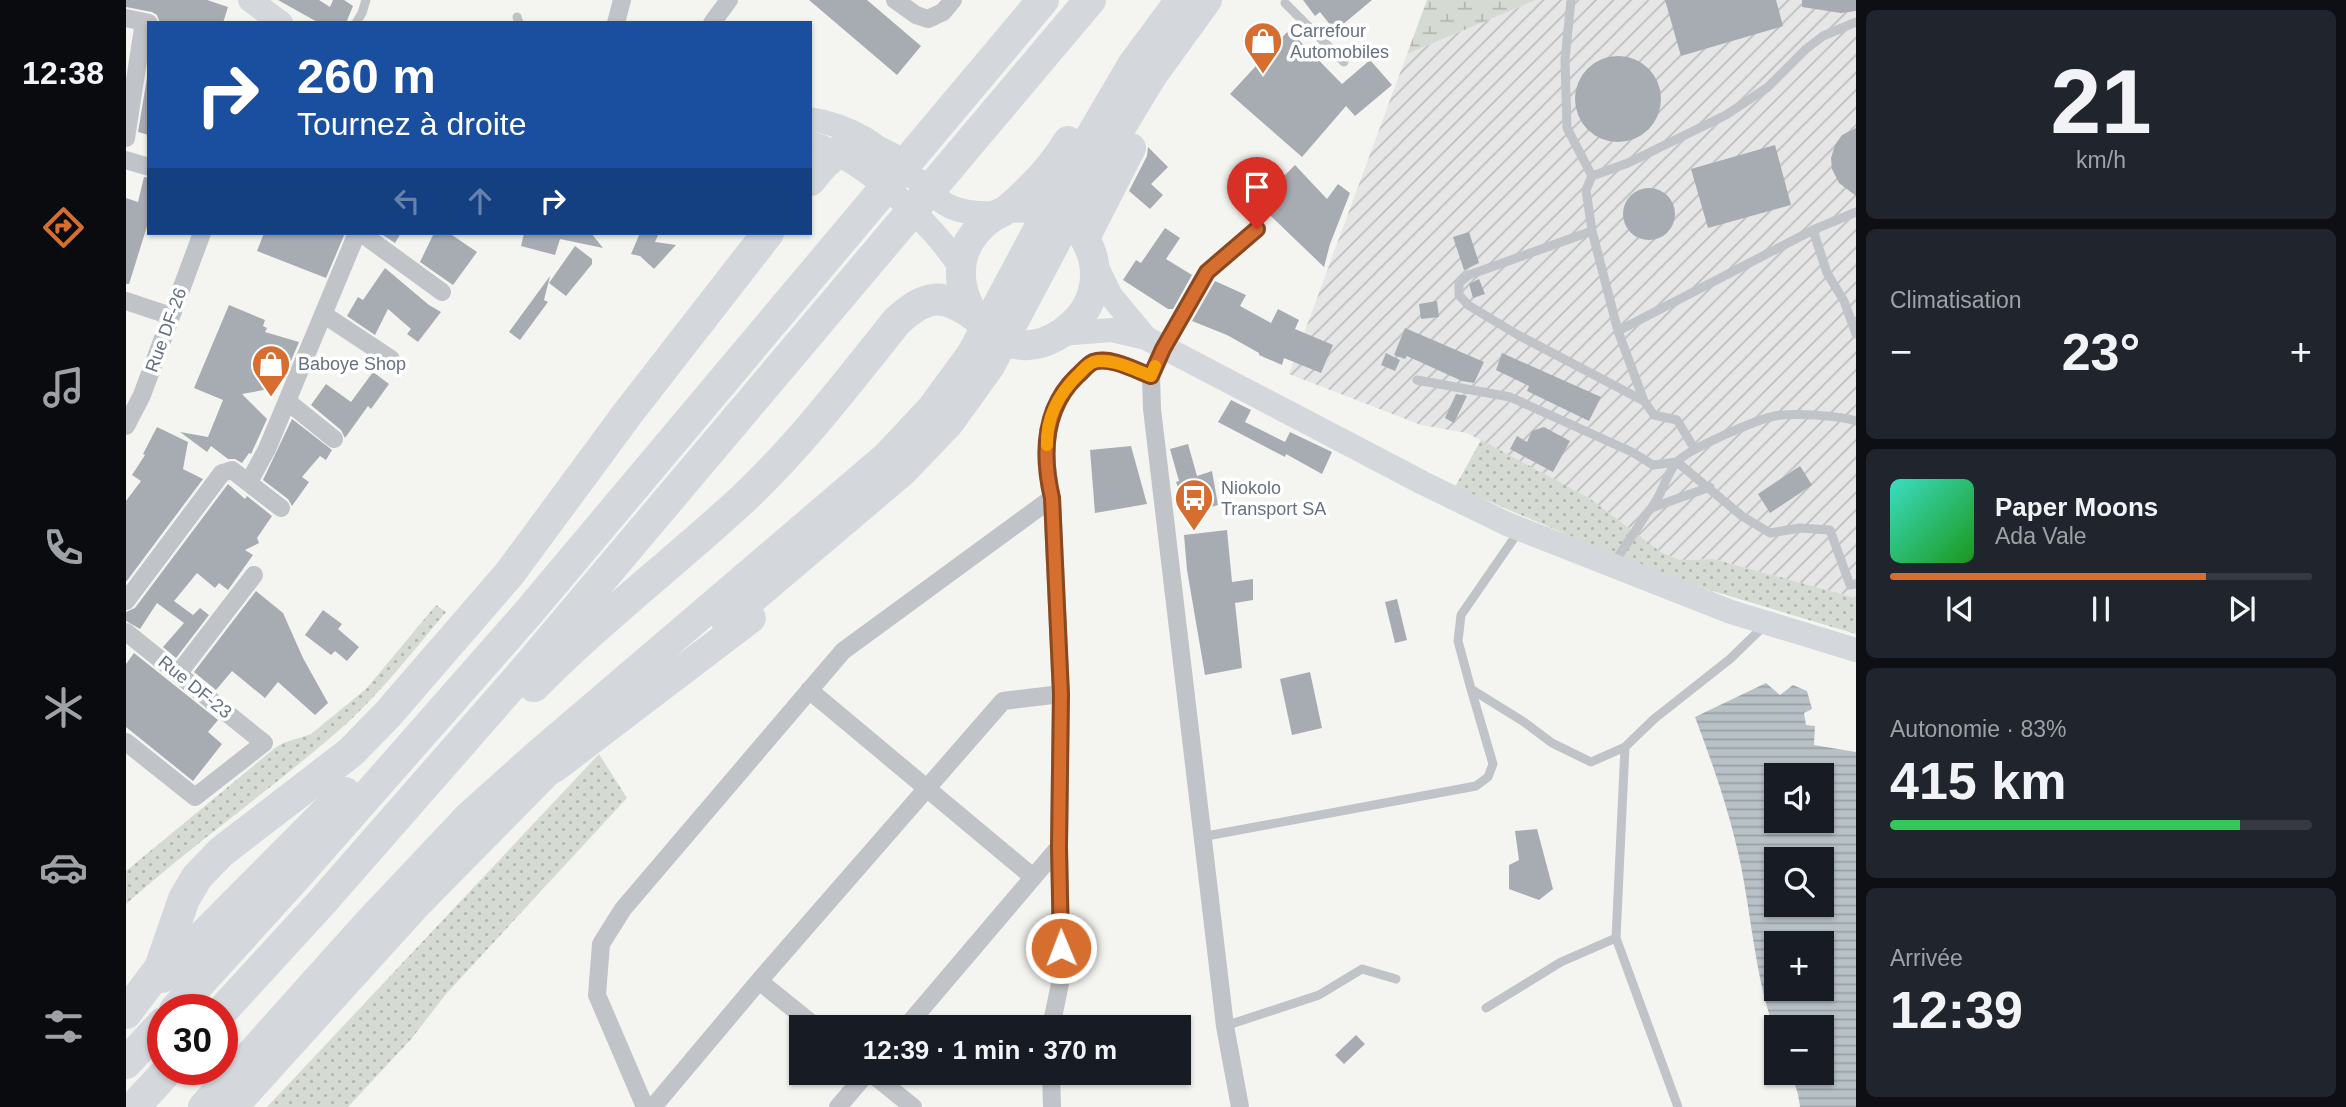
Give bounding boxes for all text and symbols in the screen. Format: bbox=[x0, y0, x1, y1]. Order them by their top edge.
shop icon: Carrefour Automobiles bbox=[1242, 20, 1284, 75]
place label: Carrefour Automobiles bbox=[1290, 21, 1389, 62]
icon: right bbox=[182, 49, 273, 140]
text: 260 m bbox=[297, 49, 436, 103]
text: 21 bbox=[2050, 51, 2152, 152]
text: 12:38 bbox=[22, 55, 104, 91]
text: Tournez à droite bbox=[297, 106, 526, 142]
text: km/h bbox=[2076, 147, 2126, 173]
pin bbox=[1227, 157, 1287, 229]
icon: arrive bbox=[1238, 168, 1276, 206]
icon: left bbox=[388, 182, 426, 220]
icon: ahead bbox=[461, 182, 499, 220]
icon: right bbox=[534, 182, 572, 220]
icon: directions bbox=[39, 203, 88, 252]
street label: Rue DF-26 bbox=[142, 285, 190, 375]
text: Climatisation bbox=[1890, 287, 2022, 313]
text: 23° bbox=[2062, 323, 2140, 381]
text: − bbox=[1890, 331, 1912, 373]
text: + bbox=[2290, 331, 2312, 373]
shop icon: Baboye Shop bbox=[250, 343, 292, 398]
place label: Baboye Shop bbox=[298, 354, 406, 374]
icon: music bbox=[39, 363, 88, 412]
bus stop icon: Niokolo Transport SA bbox=[1173, 477, 1215, 532]
place label: Niokolo Transport SA bbox=[1221, 478, 1326, 519]
text: Paper Moons bbox=[1995, 492, 2158, 522]
icon: phone bbox=[39, 523, 88, 572]
text: Ada Vale bbox=[1995, 523, 2087, 549]
icon: previous bbox=[1941, 590, 1979, 628]
icon: pause bbox=[2082, 590, 2120, 628]
icon: next bbox=[2223, 590, 2261, 628]
street label: Rue DF-23 bbox=[155, 652, 235, 722]
icon: climate bbox=[39, 683, 88, 732]
text: Autonomie · 83% bbox=[1890, 716, 2066, 742]
text: 415 km bbox=[1890, 752, 2066, 810]
map controls bbox=[1764, 763, 1834, 1085]
button: sound bbox=[1764, 763, 1834, 833]
icon: car bbox=[39, 843, 88, 892]
button: search bbox=[1764, 847, 1834, 917]
position arrow bbox=[1024, 911, 1098, 985]
button: + bbox=[1764, 931, 1834, 1001]
text: Arrivée bbox=[1890, 945, 1963, 971]
text: 12:39 bbox=[1890, 981, 2023, 1039]
speed limit sign: 30 bbox=[147, 994, 238, 1085]
icon: filters bbox=[39, 1002, 88, 1051]
button: − bbox=[1764, 1015, 1834, 1085]
text: 12:39 · 1 min · 370 m bbox=[863, 1035, 1117, 1065]

